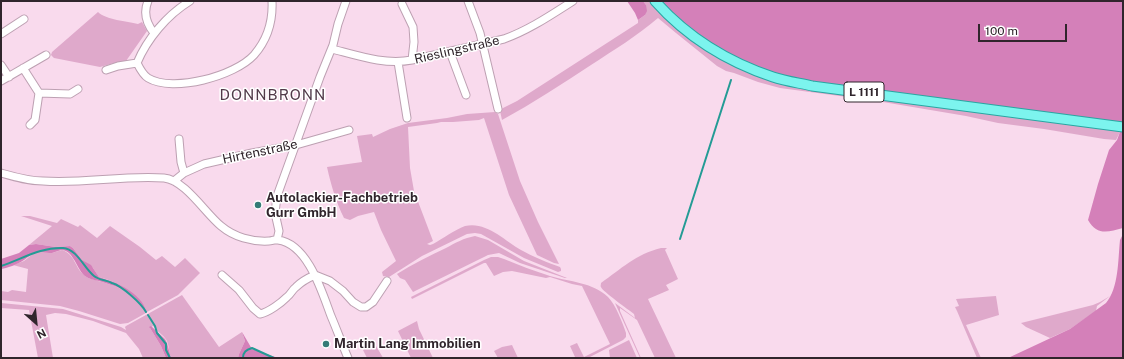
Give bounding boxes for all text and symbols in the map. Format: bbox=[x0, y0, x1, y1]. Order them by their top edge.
scale bar bbox=[980, 16, 1069, 42]
text: 100 m bbox=[985, 24, 1018, 38]
street label: Rieslingstraße bbox=[413, 33, 501, 67]
road number: L 1111 bbox=[844, 82, 884, 102]
district label: DONNBRONN bbox=[220, 86, 326, 104]
street label: Hirtenstraße bbox=[221, 136, 299, 168]
place label: Autolackier-Fachbetrieb Gurr GmbH bbox=[266, 190, 418, 221]
marker: Autolackier-Fachbetrieb Gurr GmbH bbox=[253, 200, 263, 210]
north arrow bbox=[16, 303, 56, 343]
text: N bbox=[35, 326, 48, 341]
place label: Martin Lang Immobilien bbox=[334, 336, 481, 352]
marker: Martin Lang Immobilien bbox=[321, 339, 331, 349]

